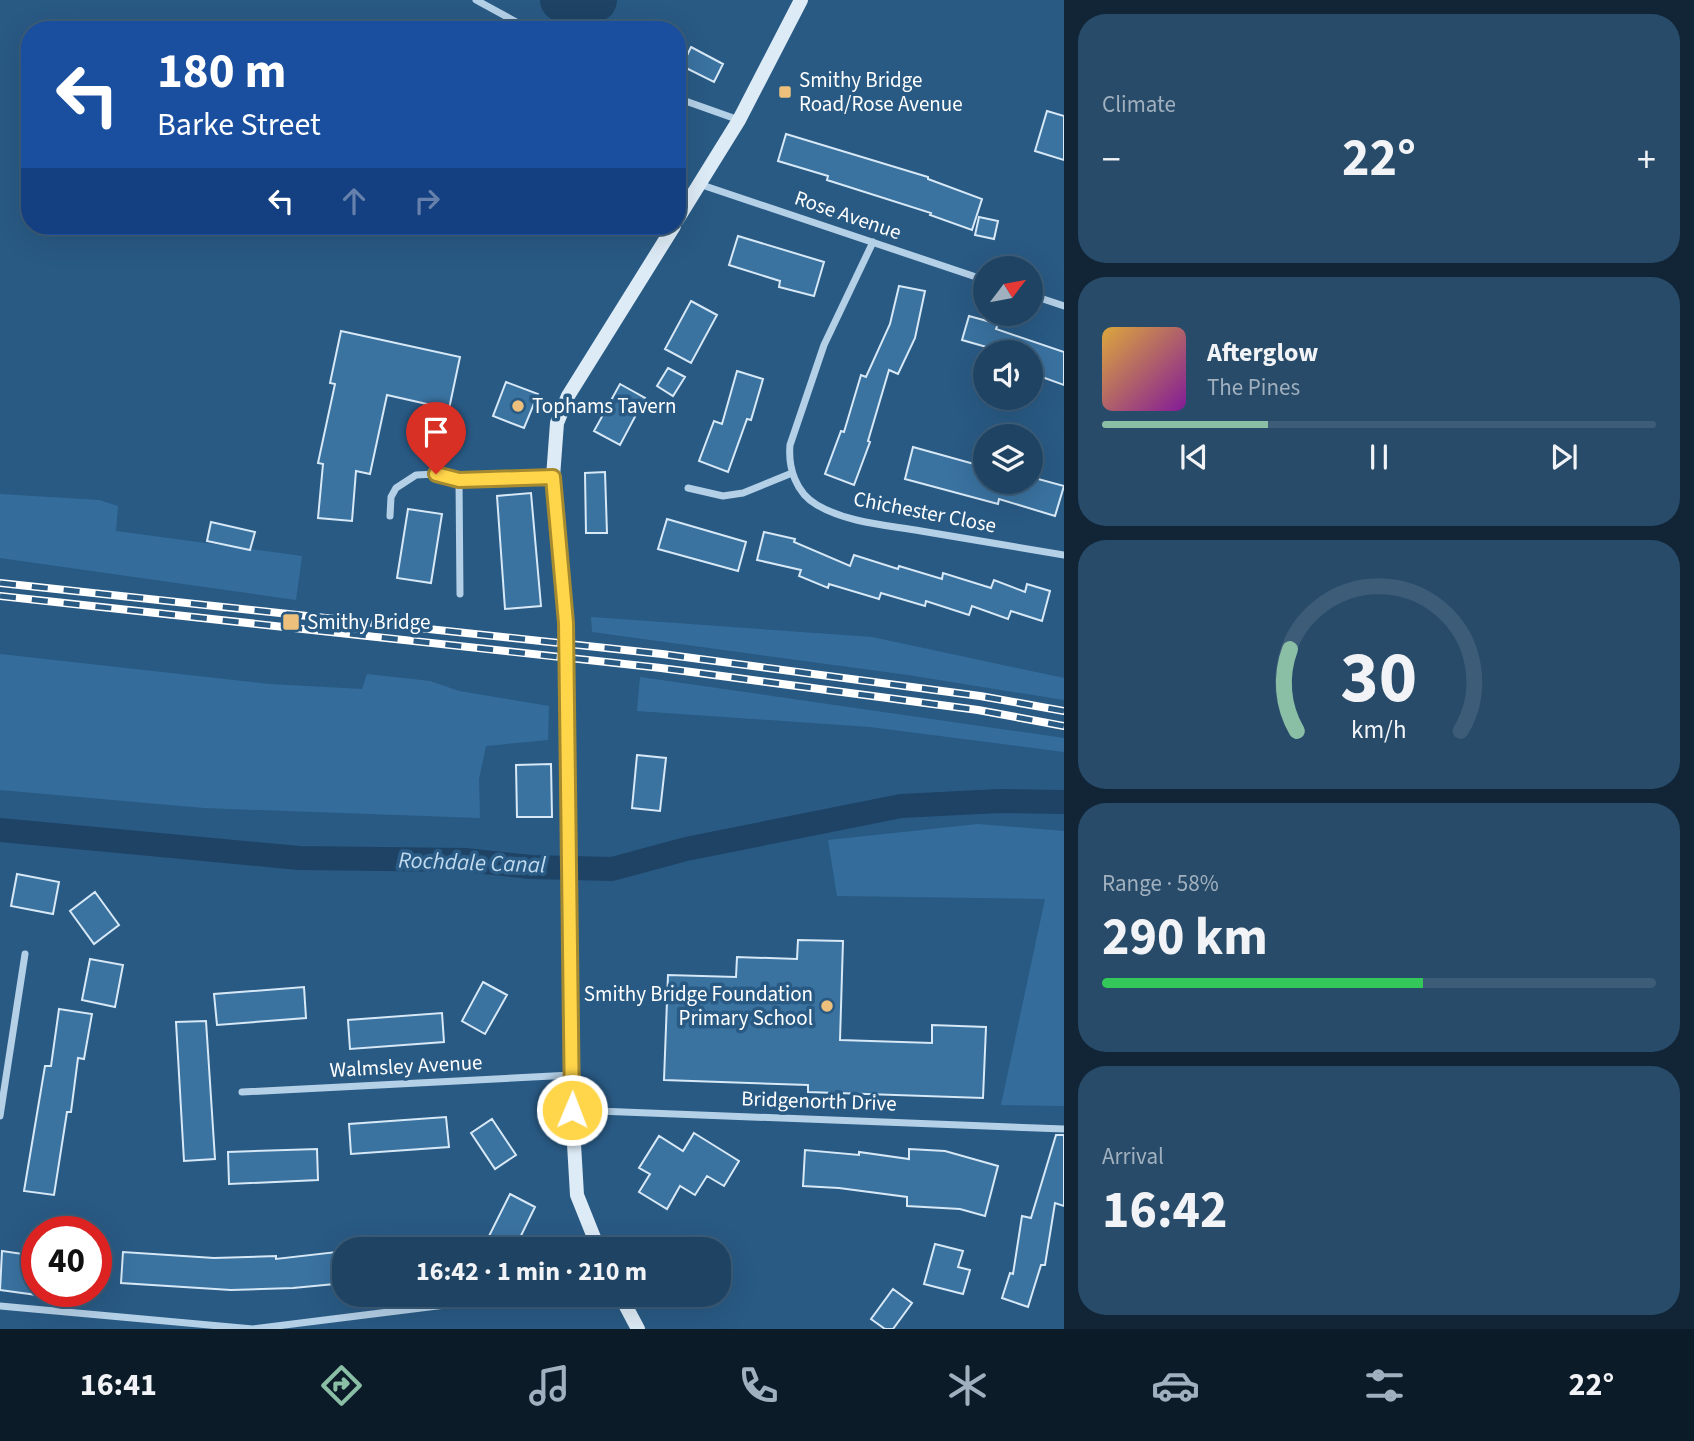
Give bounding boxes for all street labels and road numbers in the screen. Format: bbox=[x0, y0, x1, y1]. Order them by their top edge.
street label: Rose Avenue bbox=[791, 183, 905, 247]
street label: Chichester Close bbox=[851, 483, 999, 541]
street label: Walmsley Avenue bbox=[329, 1047, 483, 1085]
street label: Bridgenorth Drive bbox=[741, 1083, 897, 1119]

